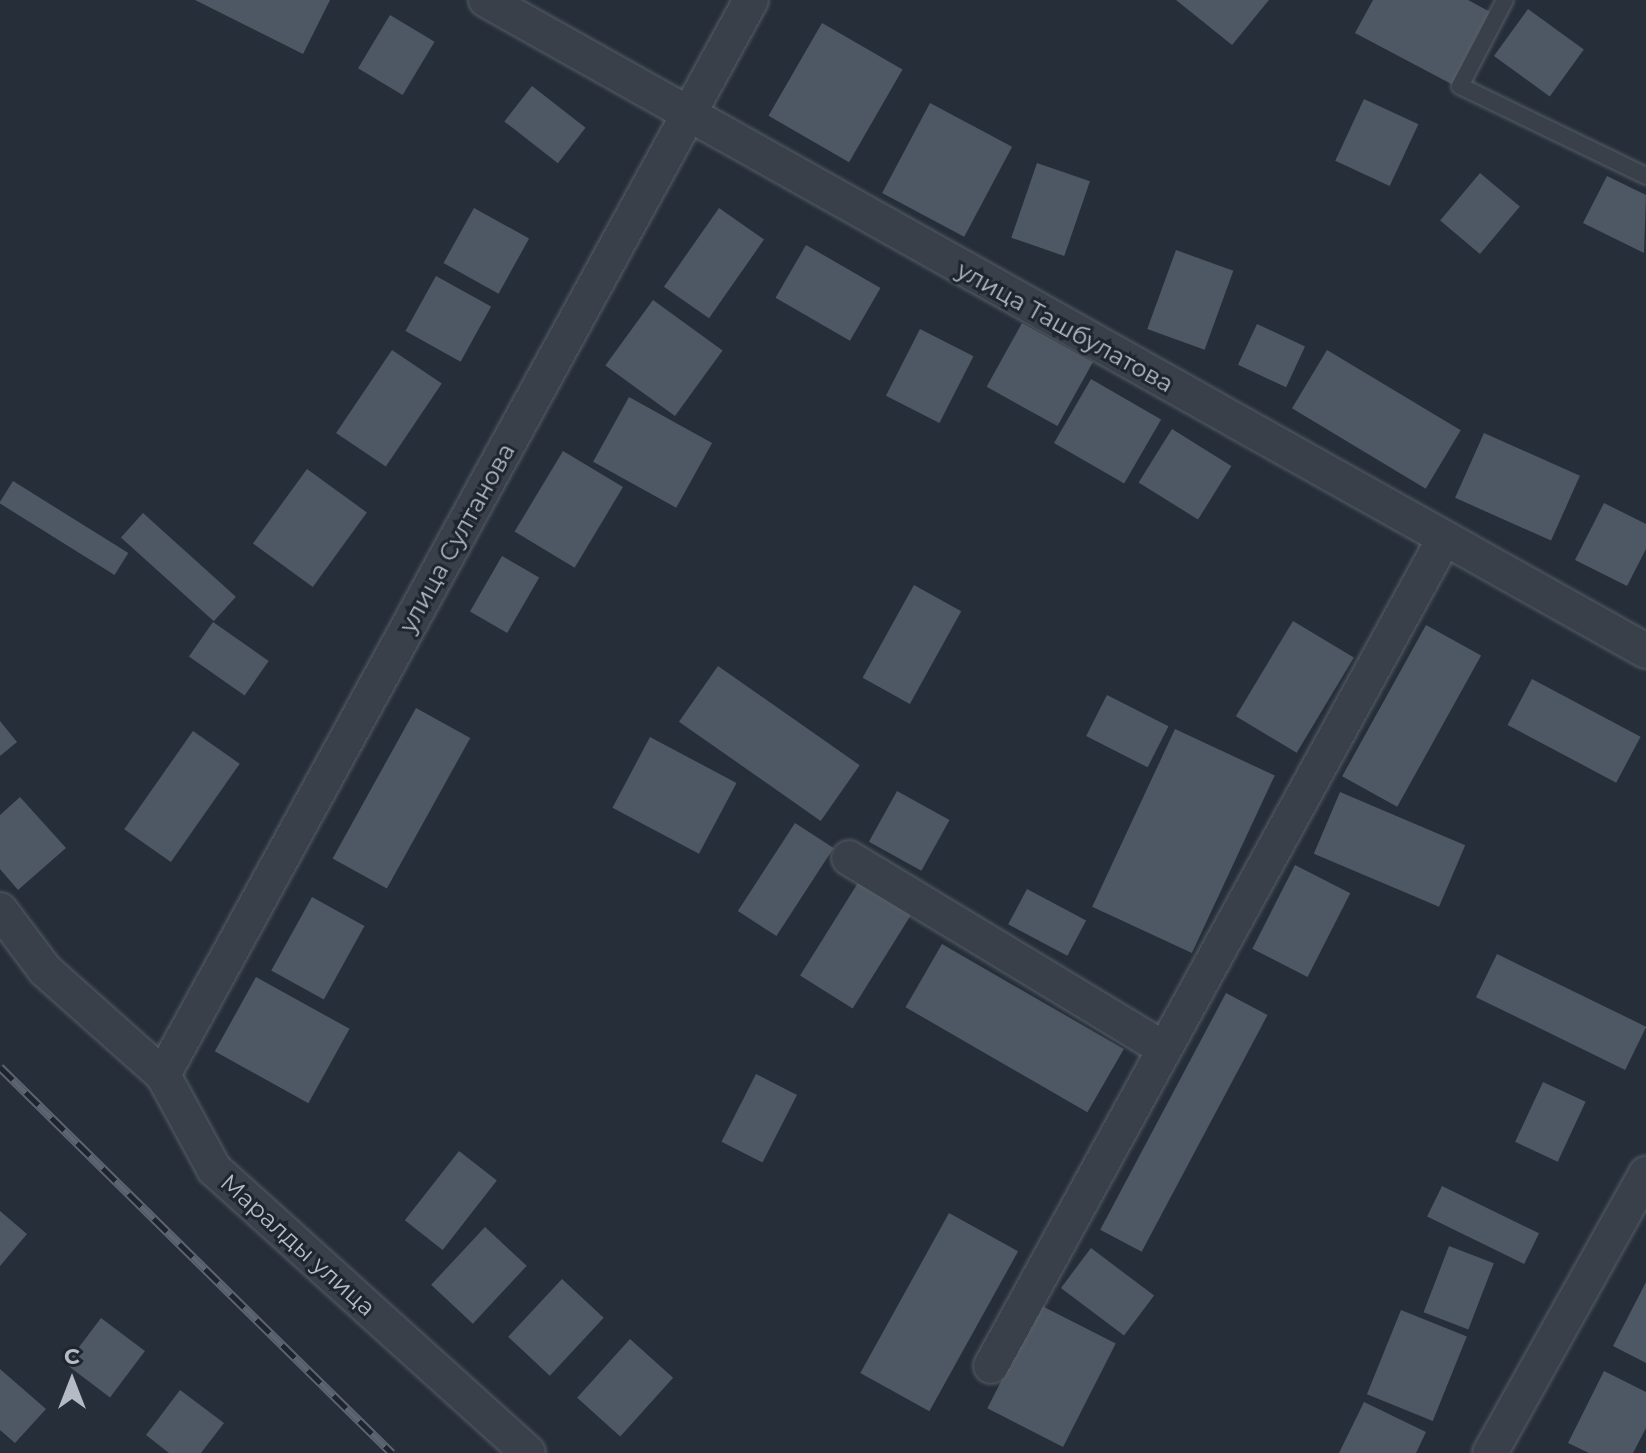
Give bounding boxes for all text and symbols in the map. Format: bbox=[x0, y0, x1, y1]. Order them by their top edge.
street label: улица Ташбулатова bbox=[952, 256, 1178, 398]
street label: улица Султанова bbox=[393, 438, 521, 638]
street label: Маралды улица bbox=[215, 1168, 381, 1322]
north arrow bbox=[32, 1341, 112, 1421]
text: С bbox=[64, 1343, 80, 1370]

